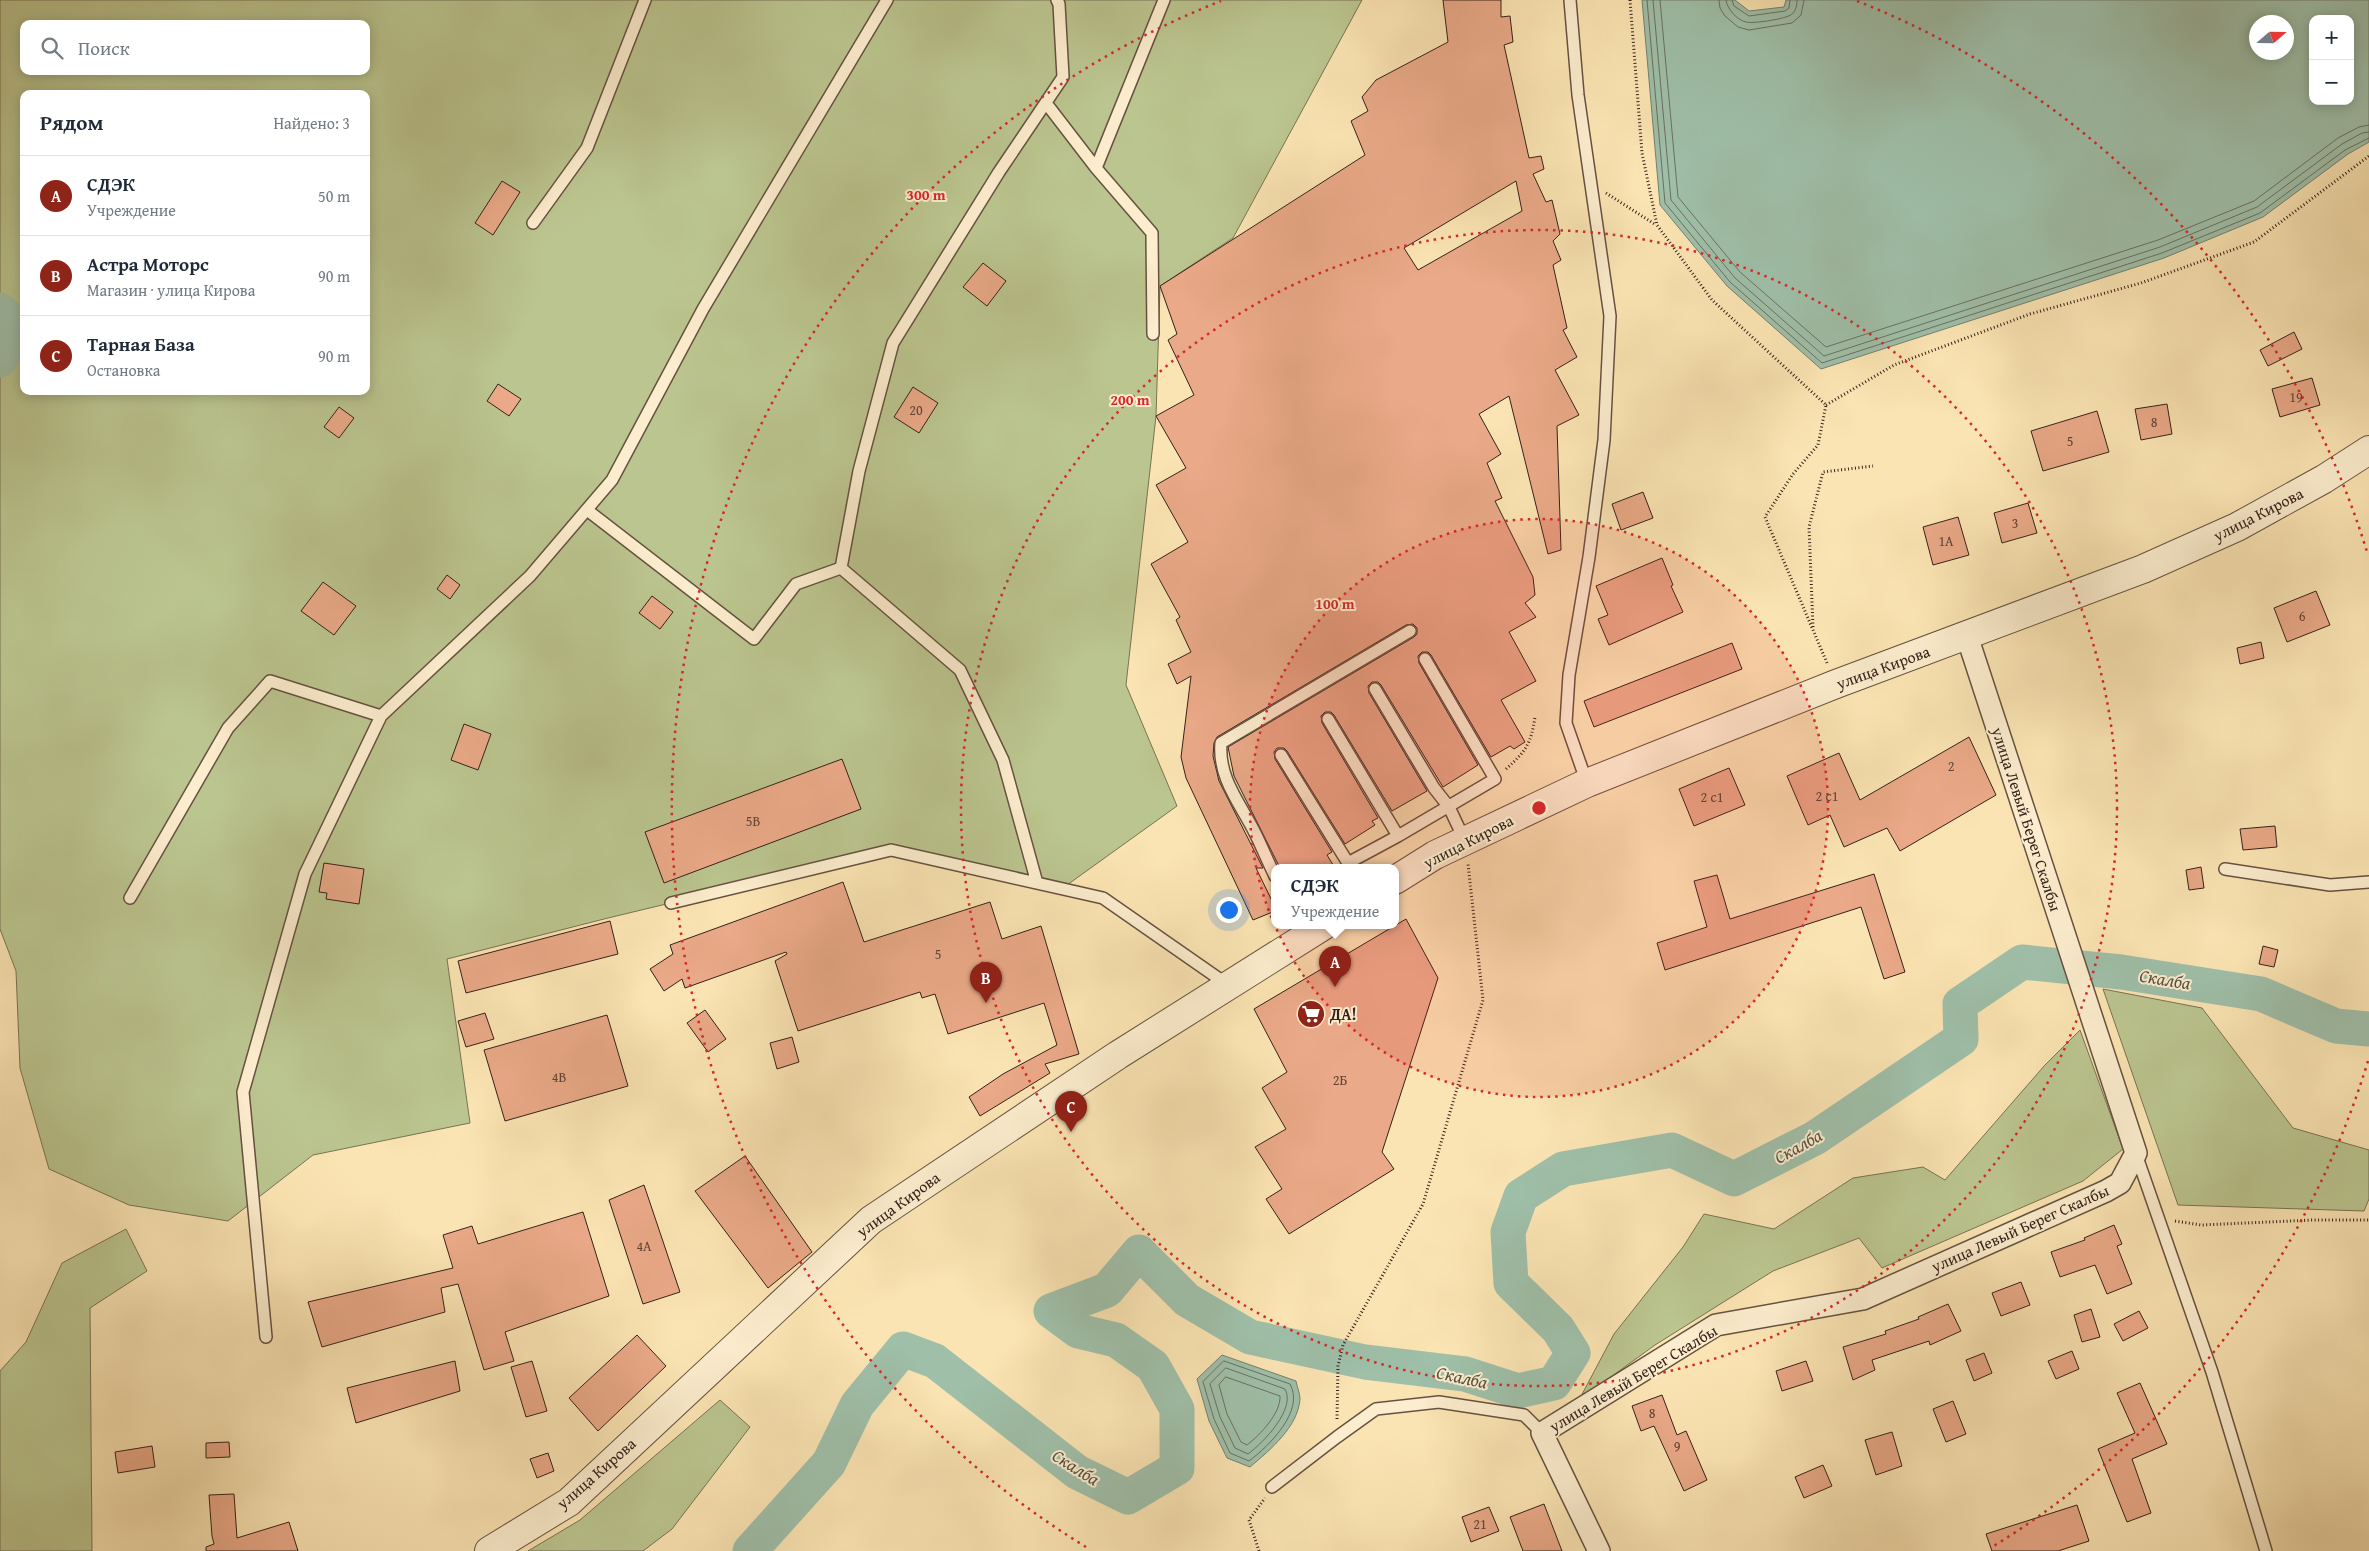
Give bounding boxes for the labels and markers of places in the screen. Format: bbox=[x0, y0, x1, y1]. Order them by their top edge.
centre of rings bbox=[1530, 799, 1548, 817]
pin: A bbox=[1319, 946, 1351, 987]
pin: B bbox=[970, 962, 1002, 1003]
supermarket icon: ДА! bbox=[1296, 999, 1326, 1029]
place label: ДА! bbox=[1329, 1002, 1357, 1026]
pin: C bbox=[1055, 1091, 1087, 1132]

